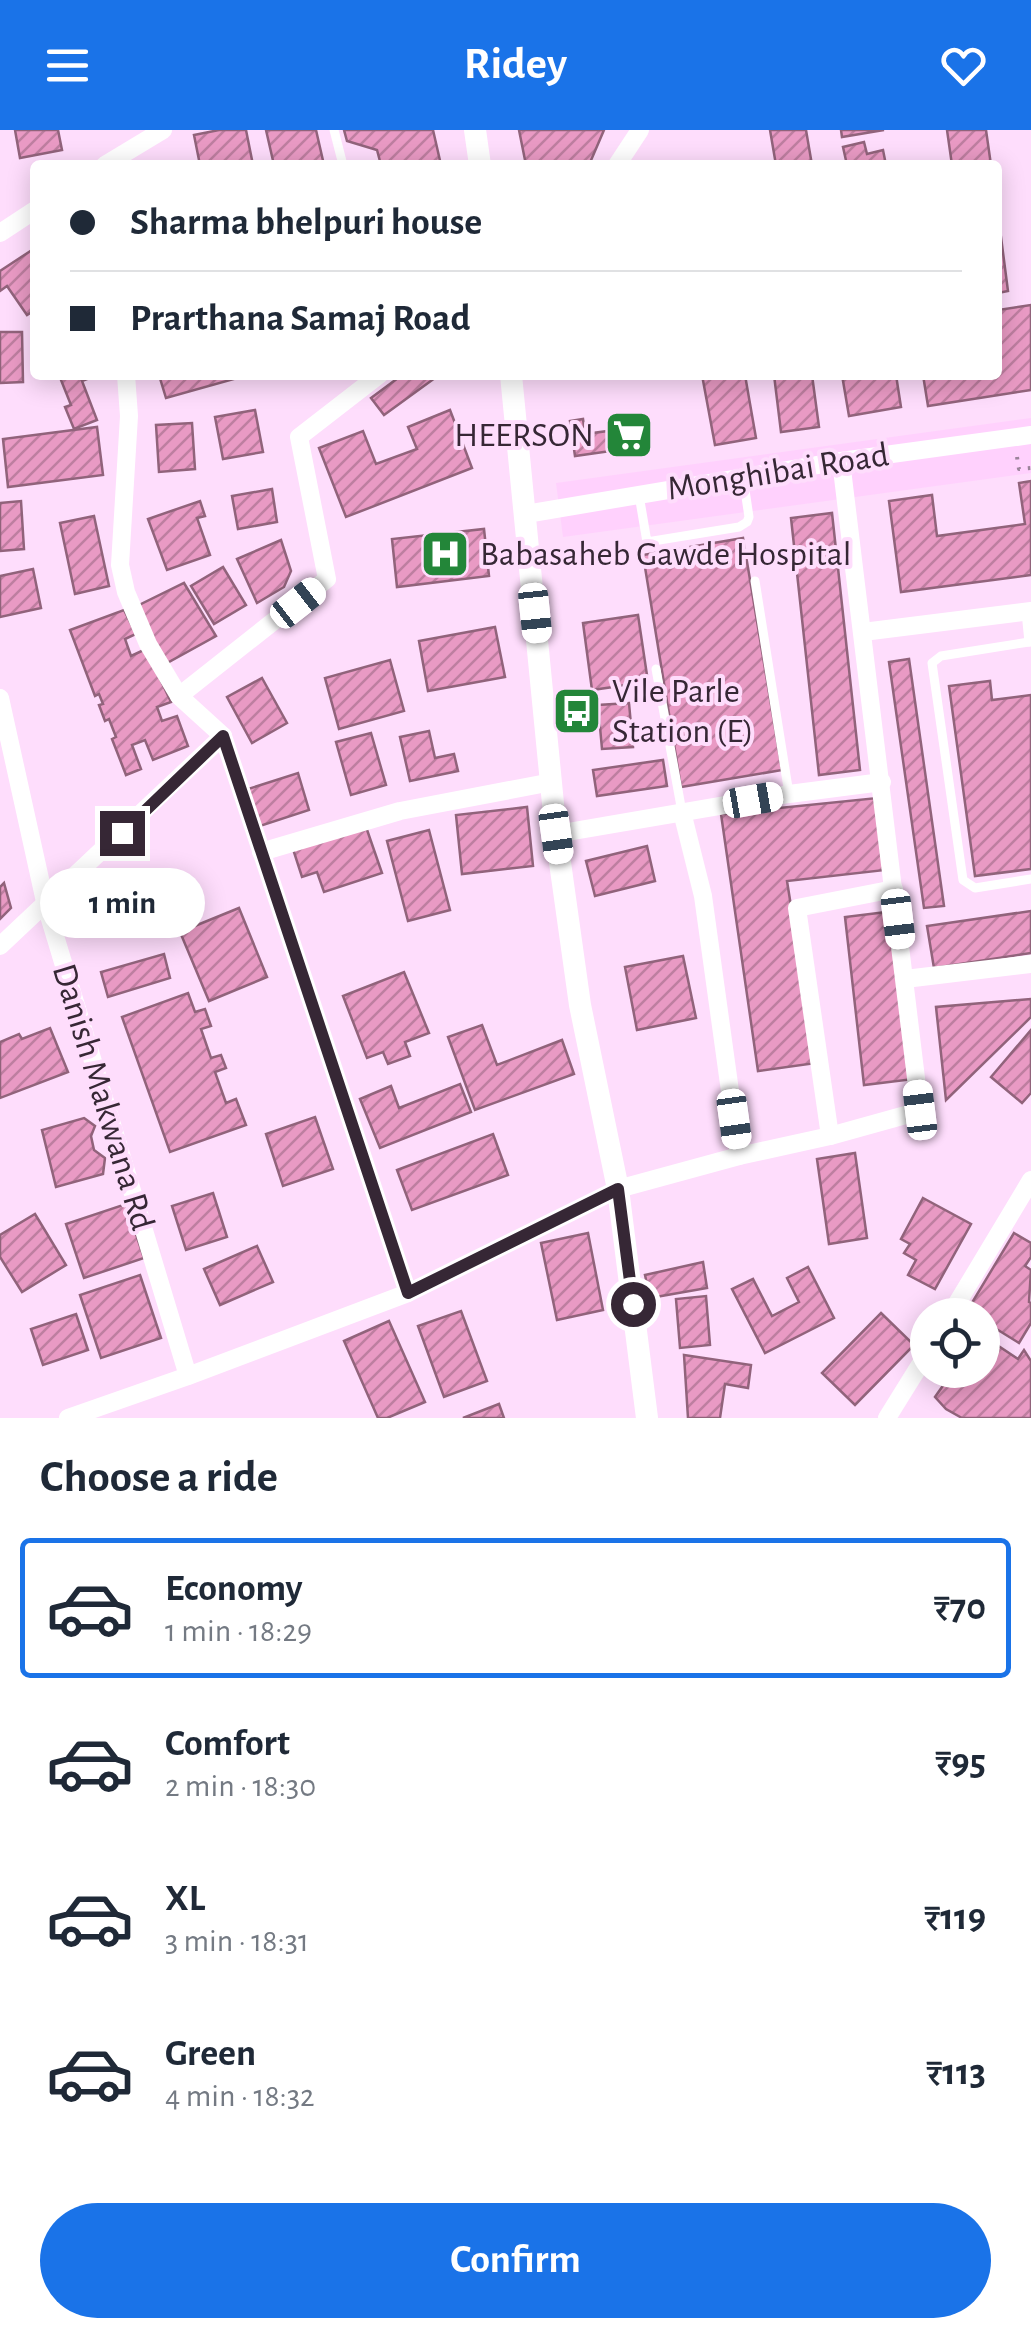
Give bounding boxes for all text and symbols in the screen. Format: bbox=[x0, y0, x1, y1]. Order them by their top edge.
icon: menu bbox=[40, 38, 95, 93]
icon: heart bbox=[936, 38, 991, 93]
text: Ridey bbox=[464, 42, 567, 87]
text: Sharma bhelpuri house bbox=[130, 204, 482, 242]
text: Prarthana Samaj Road bbox=[130, 300, 470, 338]
supermarket icon: HEERSON bbox=[603, 409, 655, 461]
place label: HEERSON bbox=[454, 418, 594, 453]
street label: Monghibai Road bbox=[665, 437, 891, 507]
hospital icon: Babasaheb Gawde Hospital bbox=[419, 528, 471, 580]
place label: Babasaheb Gawde Hospital bbox=[480, 537, 852, 572]
car bbox=[265, 573, 331, 633]
car bbox=[517, 582, 553, 644]
place label: Vile Parle Station (E) bbox=[612, 674, 754, 749]
bus stop icon: Vile Parle Station (E) bbox=[551, 685, 603, 737]
car bbox=[721, 780, 785, 820]
car bbox=[537, 802, 575, 866]
route end bbox=[100, 811, 145, 856]
callout: 1 min bbox=[39, 868, 204, 938]
text: 1 min bbox=[89, 887, 156, 919]
car bbox=[879, 887, 917, 951]
street label: Danish Makwana Rd bbox=[46, 960, 160, 1234]
car bbox=[901, 1078, 939, 1142]
car bbox=[715, 1087, 753, 1151]
route start bbox=[611, 1282, 656, 1327]
map controls bbox=[910, 1298, 1000, 1388]
button: locate bbox=[910, 1298, 1000, 1388]
text: Choose a ride bbox=[40, 1455, 278, 1500]
icon: car bbox=[45, 1563, 135, 1653]
text: Economy bbox=[165, 1570, 303, 1608]
text: ₹70 bbox=[934, 1589, 986, 1627]
text: 1 min · 18:29 bbox=[165, 1615, 312, 1647]
icon: car bbox=[45, 1718, 135, 1808]
text: Comfort bbox=[165, 1725, 290, 1763]
text: ₹95 bbox=[935, 1744, 986, 1782]
text: 2 min · 18:30 bbox=[165, 1770, 316, 1802]
icon: car bbox=[45, 1873, 135, 1963]
text: XL bbox=[165, 1880, 205, 1918]
text: ₹119 bbox=[924, 1899, 986, 1937]
text: 3 min · 18:31 bbox=[165, 1925, 309, 1957]
icon: car bbox=[45, 2028, 135, 2118]
text: Green bbox=[165, 2035, 256, 2073]
text: ₹113 bbox=[926, 2054, 986, 2092]
text: 4 min · 18:32 bbox=[165, 2080, 315, 2112]
button: Confirm bbox=[40, 2203, 991, 2318]

